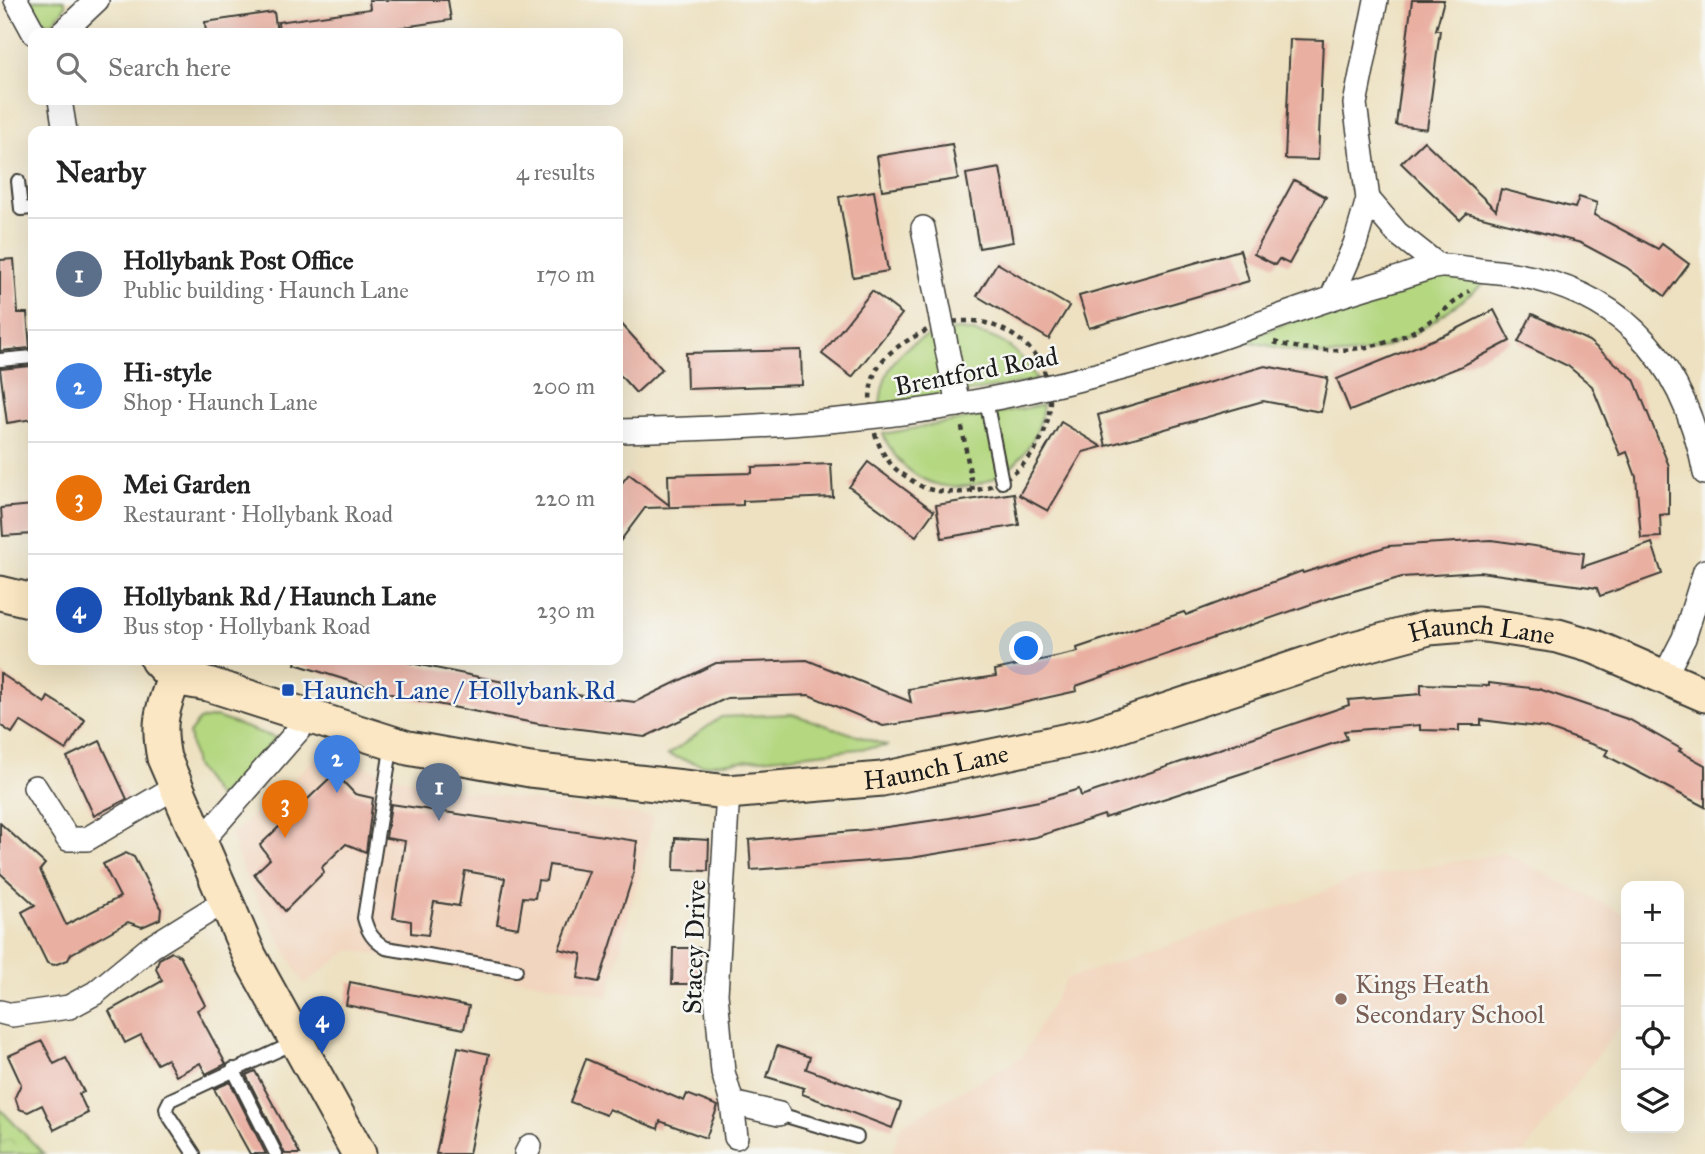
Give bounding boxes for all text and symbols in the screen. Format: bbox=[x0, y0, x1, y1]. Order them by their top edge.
search box bbox=[28, 28, 623, 105]
icon: search bbox=[52, 48, 90, 86]
text: Search here bbox=[108, 51, 231, 83]
text: Nearby bbox=[56, 154, 146, 190]
text: 4 results bbox=[516, 158, 595, 186]
text: Hollybank Post Office bbox=[123, 244, 354, 276]
text: 1 bbox=[74, 260, 84, 288]
text: 170 m bbox=[536, 260, 595, 288]
text: Public building · Haunch Lane bbox=[123, 276, 409, 304]
street label: Brentford Road bbox=[891, 339, 1061, 403]
text: Hi-style bbox=[123, 356, 212, 388]
text: 2 bbox=[73, 372, 85, 400]
text: 200 m bbox=[533, 372, 595, 400]
text: Shop · Haunch Lane bbox=[123, 388, 318, 416]
text: Mei Garden bbox=[123, 468, 251, 500]
text: 3 bbox=[74, 484, 84, 512]
text: 220 m bbox=[535, 484, 595, 512]
text: Restaurant · Hollybank Road bbox=[123, 500, 393, 528]
text: Hollybank Rd / Haunch Lane bbox=[123, 580, 436, 612]
text: 4 bbox=[73, 596, 85, 624]
text: 230 m bbox=[537, 596, 595, 624]
street label: Haunch Lane bbox=[1405, 608, 1557, 651]
text: Bus stop · Hollybank Road bbox=[123, 612, 371, 640]
your location bbox=[1009, 631, 1043, 665]
place label: Haunch Lane / Hollybank Rd bbox=[302, 674, 615, 706]
marker: Haunch Lane / Hollybank Rd bbox=[280, 682, 296, 698]
pin: 2 bbox=[314, 735, 360, 793]
street label: Haunch Lane bbox=[862, 737, 1011, 797]
pin: 1 bbox=[416, 763, 462, 821]
pin: 3 bbox=[262, 780, 308, 838]
street label: Stacey Drive bbox=[676, 879, 712, 1015]
map controls bbox=[1621, 881, 1684, 1133]
button: + bbox=[1621, 881, 1684, 944]
button: − bbox=[1621, 944, 1684, 1007]
place label: Kings Heath Secondary School bbox=[1355, 968, 1545, 1030]
marker: Kings Heath Secondary School bbox=[1333, 991, 1349, 1007]
pin: 4 bbox=[299, 996, 345, 1054]
button: locate bbox=[1621, 1007, 1684, 1070]
button: layers bbox=[1621, 1070, 1684, 1133]

